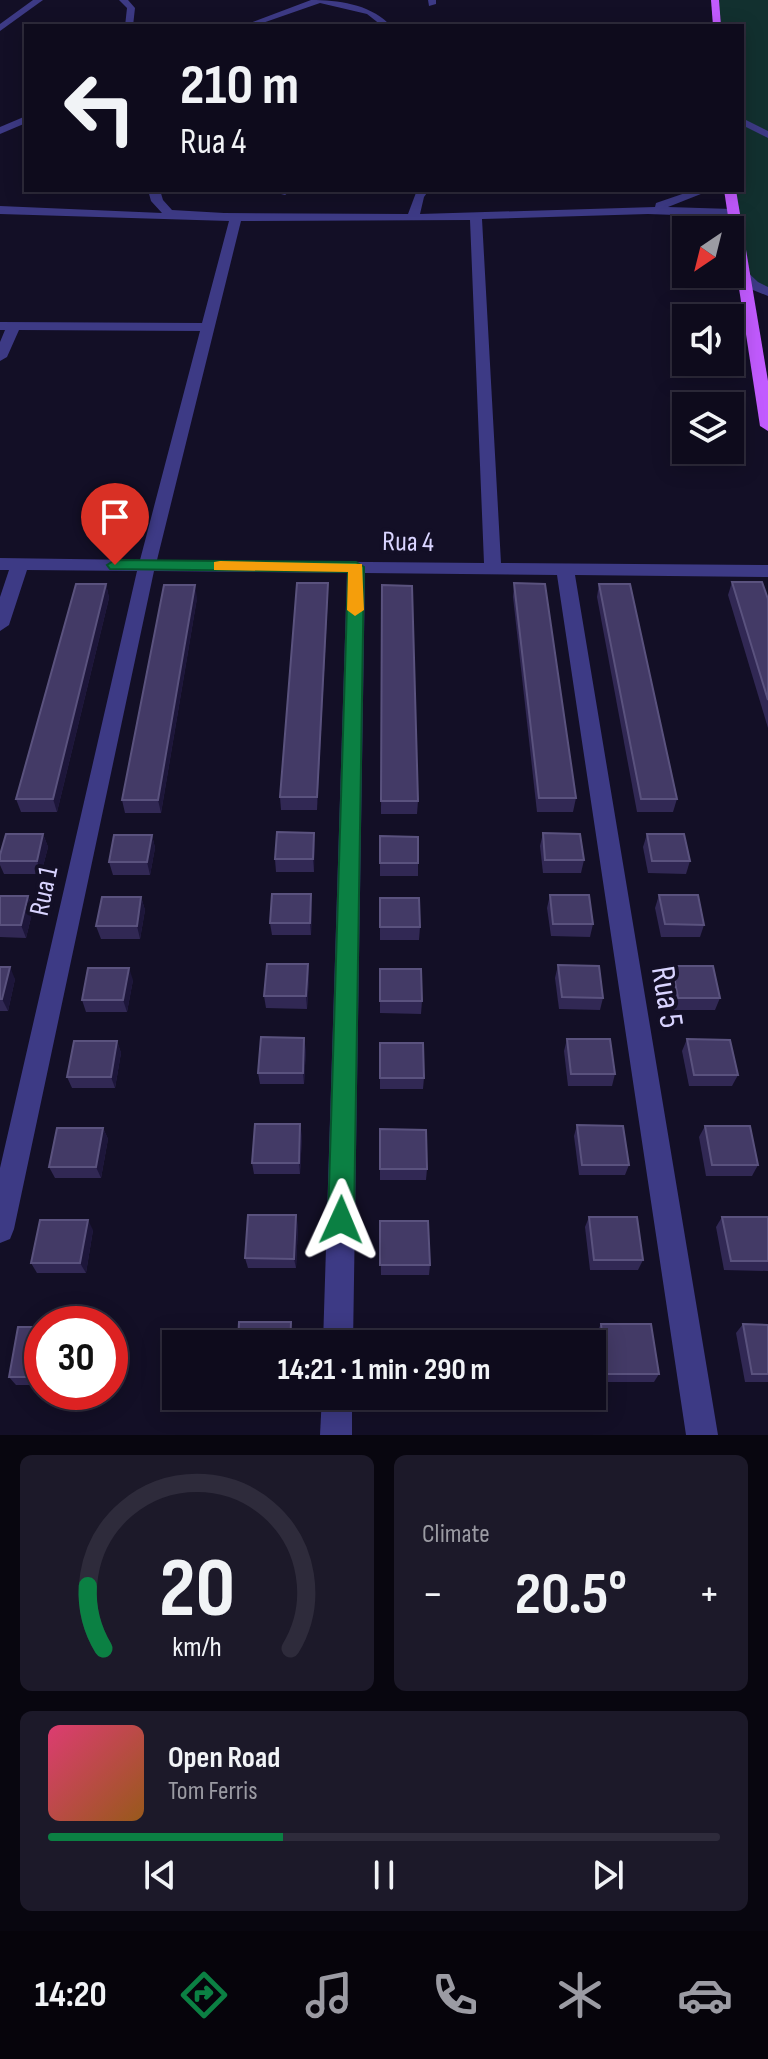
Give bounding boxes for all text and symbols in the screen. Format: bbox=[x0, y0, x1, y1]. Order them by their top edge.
text: 210 m bbox=[180, 53, 299, 120]
icon: left bbox=[48, 56, 152, 160]
text: Rua 4 bbox=[180, 121, 246, 164]
north arrow bbox=[672, 216, 744, 288]
map controls bbox=[672, 216, 744, 464]
button: sound bbox=[672, 304, 744, 376]
button: layers bbox=[672, 392, 744, 464]
pin bbox=[81, 483, 149, 565]
icon: arrive bbox=[93, 495, 137, 539]
street label: Rua 4 bbox=[382, 525, 434, 559]
street label: Rua 1 bbox=[23, 863, 65, 919]
street label: Rua 5 bbox=[642, 963, 692, 1031]
position arrow bbox=[299, 1178, 383, 1262]
speed limit sign: 30 bbox=[24, 1306, 128, 1410]
text: 14:21 · 1 min · 290 m bbox=[278, 1352, 490, 1388]
text: Climate bbox=[422, 1519, 490, 1550]
text: 20 bbox=[159, 1540, 235, 1640]
text: 20.5° bbox=[515, 1559, 627, 1631]
text: − bbox=[422, 1568, 444, 1621]
text: + bbox=[698, 1568, 720, 1621]
text: km/h bbox=[172, 1630, 222, 1665]
text: Open Road bbox=[168, 1740, 280, 1776]
text: Tom Ferris bbox=[168, 1776, 258, 1807]
icon: previous bbox=[138, 1853, 182, 1897]
icon: pause bbox=[362, 1853, 406, 1897]
icon: next bbox=[586, 1853, 630, 1897]
icon: directions bbox=[176, 1967, 232, 2023]
icon: music bbox=[301, 1967, 357, 2023]
icon: phone bbox=[427, 1967, 483, 2023]
icon: climate bbox=[552, 1967, 608, 2023]
icon: car bbox=[677, 1967, 733, 2023]
text: 14:20 bbox=[35, 1974, 107, 2017]

